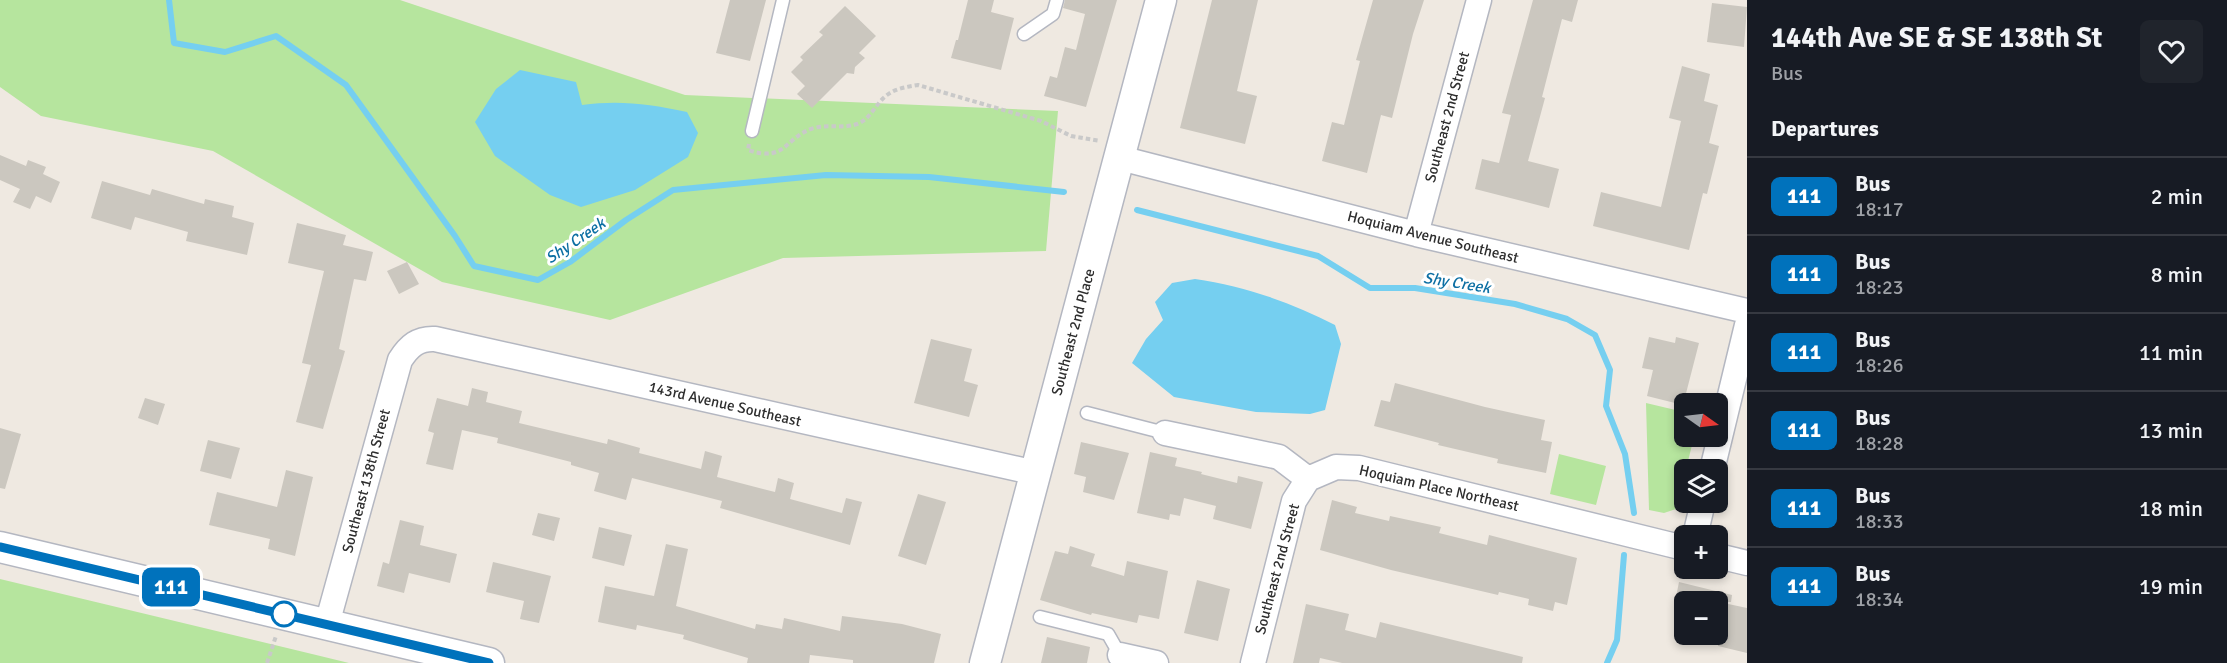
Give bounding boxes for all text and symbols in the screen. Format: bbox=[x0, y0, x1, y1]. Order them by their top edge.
button: heart bbox=[2140, 20, 2203, 83]
text: 144th Ave SE & SE 138th St bbox=[1771, 21, 2102, 55]
street label: Southeast 2nd Street bbox=[1421, 50, 1473, 184]
text: Bus bbox=[1771, 61, 1803, 86]
text: Departures bbox=[1771, 115, 1879, 142]
text: Bus bbox=[1855, 170, 1890, 197]
text: 111 bbox=[1787, 183, 1821, 209]
text: 2 min bbox=[2151, 183, 2203, 210]
text: 18:17 bbox=[1855, 197, 1904, 222]
street label: Hoquiam Avenue Southeast bbox=[1346, 207, 1520, 267]
water label: Shy Creek bbox=[542, 213, 611, 268]
text: Bus bbox=[1855, 248, 1890, 275]
text: 111 bbox=[1787, 261, 1821, 287]
text: 8 min bbox=[2151, 261, 2203, 288]
street label: Southeast 2nd Place bbox=[1047, 267, 1099, 397]
water label: Shy Creek bbox=[1422, 268, 1494, 298]
text: 18:23 bbox=[1855, 275, 1904, 300]
text: Bus bbox=[1855, 326, 1890, 353]
text: 111 bbox=[1787, 339, 1821, 365]
text: 11 min bbox=[2139, 339, 2203, 366]
text: 18:26 bbox=[1855, 353, 1904, 378]
street label: 143rd Avenue Southeast bbox=[647, 378, 803, 430]
north arrow bbox=[1674, 393, 1728, 447]
map controls bbox=[1674, 393, 1728, 645]
text: Bus bbox=[1855, 404, 1890, 431]
street label: Southeast 138th Street bbox=[338, 407, 394, 555]
text: 111 bbox=[1787, 417, 1821, 443]
text: 13 min bbox=[2139, 417, 2203, 444]
text: 18:28 bbox=[1855, 431, 1904, 456]
button: layers bbox=[1674, 459, 1728, 513]
street label: Hoquiam Place Northeast bbox=[1357, 461, 1521, 515]
text: Bus bbox=[1855, 482, 1890, 509]
text: 111 bbox=[1787, 495, 1821, 521]
text: 18 min bbox=[2139, 495, 2203, 522]
street label: Southeast 2nd Street bbox=[1251, 502, 1303, 636]
text: 18:33 bbox=[1855, 509, 1904, 534]
button: + bbox=[1674, 525, 1728, 579]
text: Bus bbox=[1855, 560, 1890, 587]
line badge: 111 bbox=[136, 568, 206, 606]
text: 111 bbox=[1787, 573, 1821, 599]
text: 19 min bbox=[2139, 573, 2203, 600]
text: 111 bbox=[154, 574, 188, 600]
text: 18:34 bbox=[1855, 587, 1904, 612]
button: − bbox=[1674, 591, 1728, 645]
unlabelled marker bbox=[271, 601, 297, 627]

